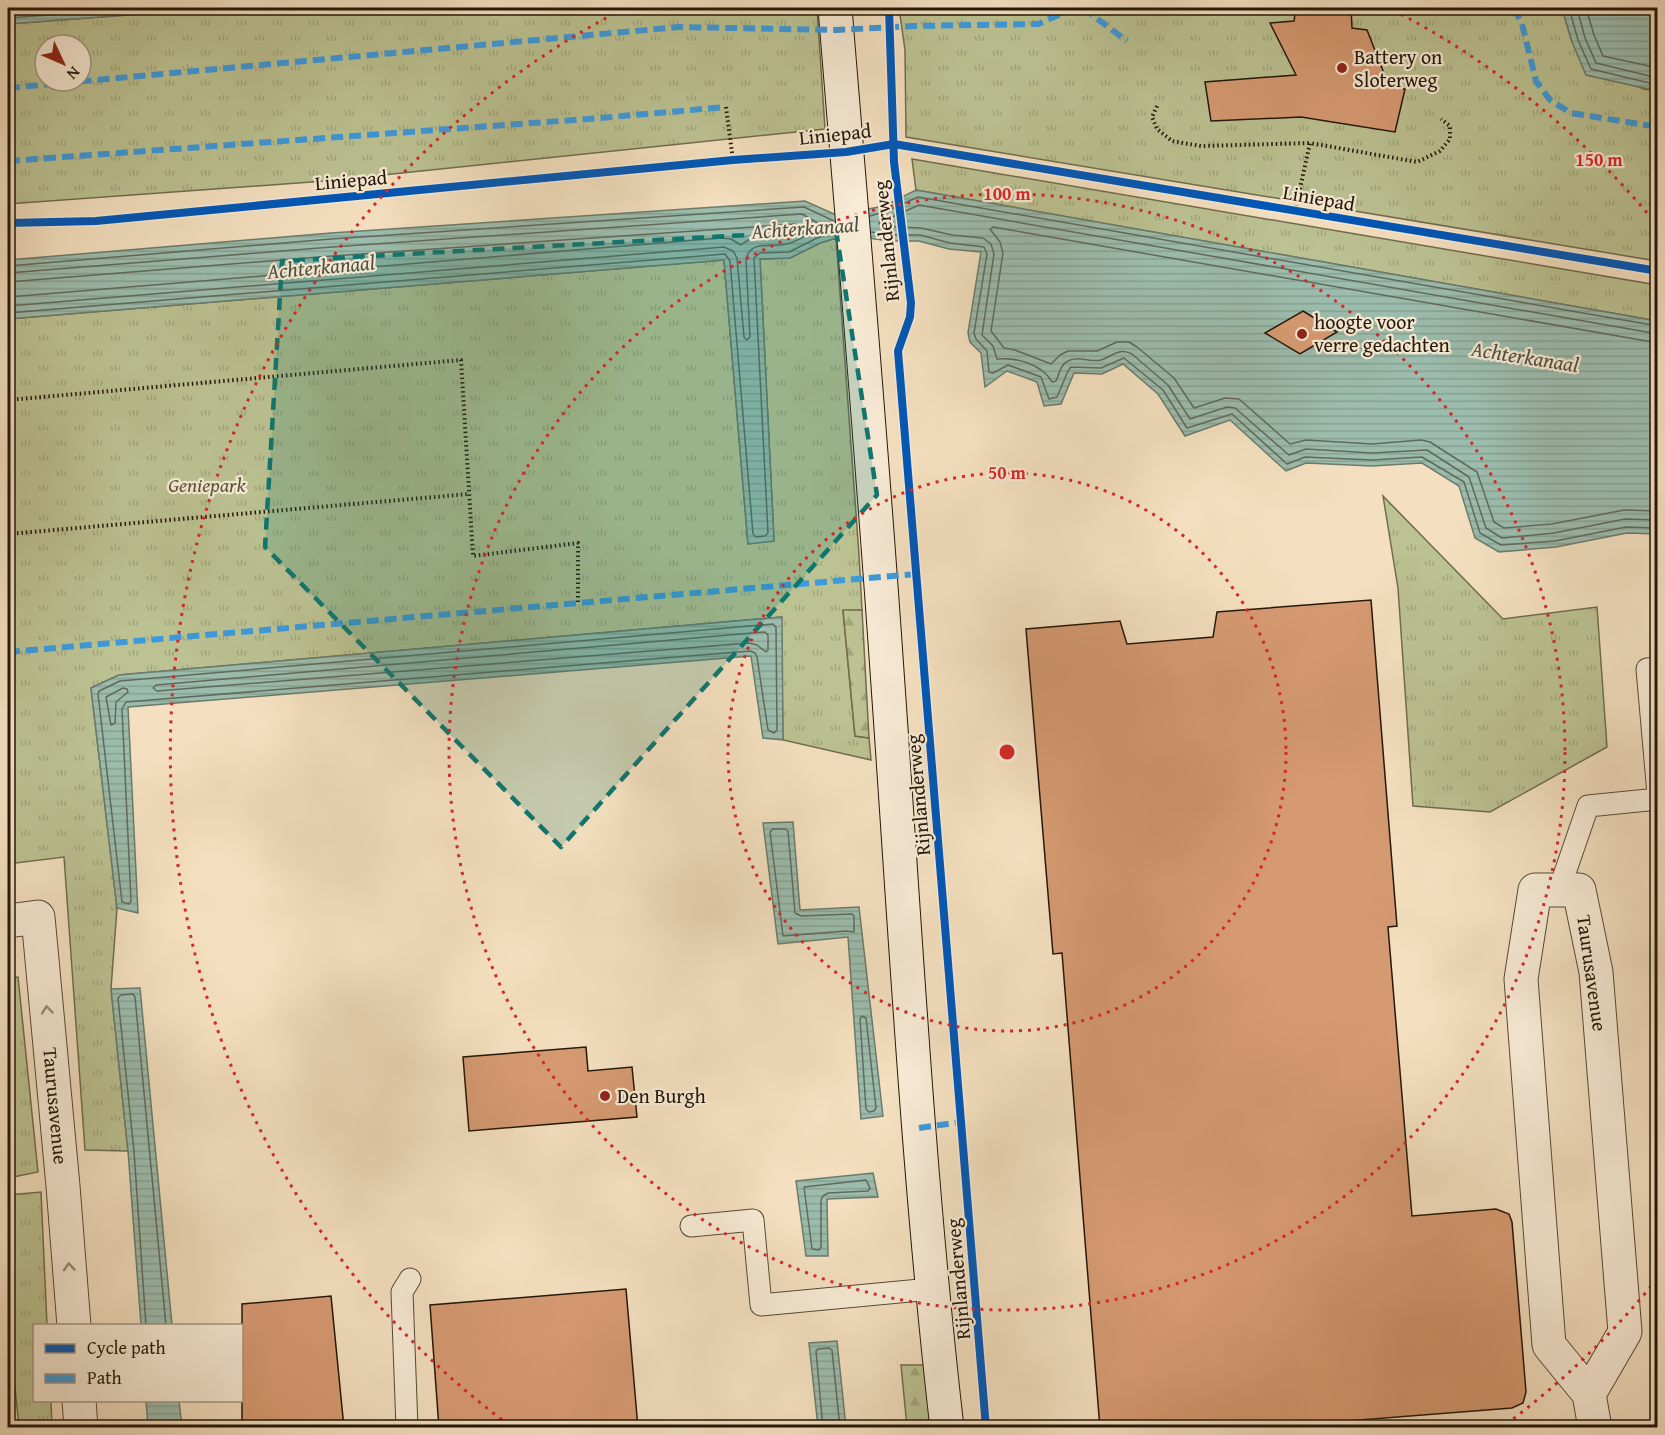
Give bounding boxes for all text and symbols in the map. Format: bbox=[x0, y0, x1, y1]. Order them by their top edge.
north arrow bbox=[33, 33, 93, 93]
place label: Battery on Sloterweg bbox=[1354, 42, 1442, 94]
text: N bbox=[61, 61, 86, 86]
marker: Battery on Sloterweg bbox=[1335, 61, 1349, 75]
street label: Liniepad bbox=[797, 115, 873, 152]
text: 150 m bbox=[1575, 146, 1623, 173]
street label: Liniepad bbox=[314, 162, 389, 197]
street label: Liniepad bbox=[1281, 177, 1358, 218]
street label: Rijnlanderweg bbox=[865, 179, 906, 303]
text: 100 m bbox=[983, 180, 1031, 207]
water label: Achterkanaal bbox=[749, 208, 860, 247]
water label: Achterkanaal bbox=[265, 246, 376, 287]
place label: hoogte voor verre gedachten bbox=[1314, 307, 1450, 359]
marker: hoogte voor verre gedachten bbox=[1295, 327, 1309, 341]
water label: Achterkanaal bbox=[1468, 333, 1581, 380]
text: 50 m bbox=[988, 459, 1027, 486]
park label: Geniepark bbox=[168, 470, 247, 499]
street label: Rijnlanderweg bbox=[898, 733, 937, 857]
centre of rings bbox=[997, 742, 1017, 762]
street label: Taurusavenue bbox=[1570, 913, 1615, 1033]
one-way arrow bbox=[41, 1006, 54, 1015]
street label: Taurusavenue bbox=[36, 1046, 76, 1166]
place label: Den Burgh bbox=[617, 1081, 706, 1110]
marker: Den Burgh bbox=[598, 1089, 612, 1103]
street label: Rijnlanderweg bbox=[938, 1217, 977, 1341]
one-way arrow bbox=[63, 1263, 76, 1272]
legend bbox=[33, 1324, 243, 1402]
text: Cycle path bbox=[87, 1334, 166, 1361]
text: Path bbox=[87, 1364, 122, 1391]

